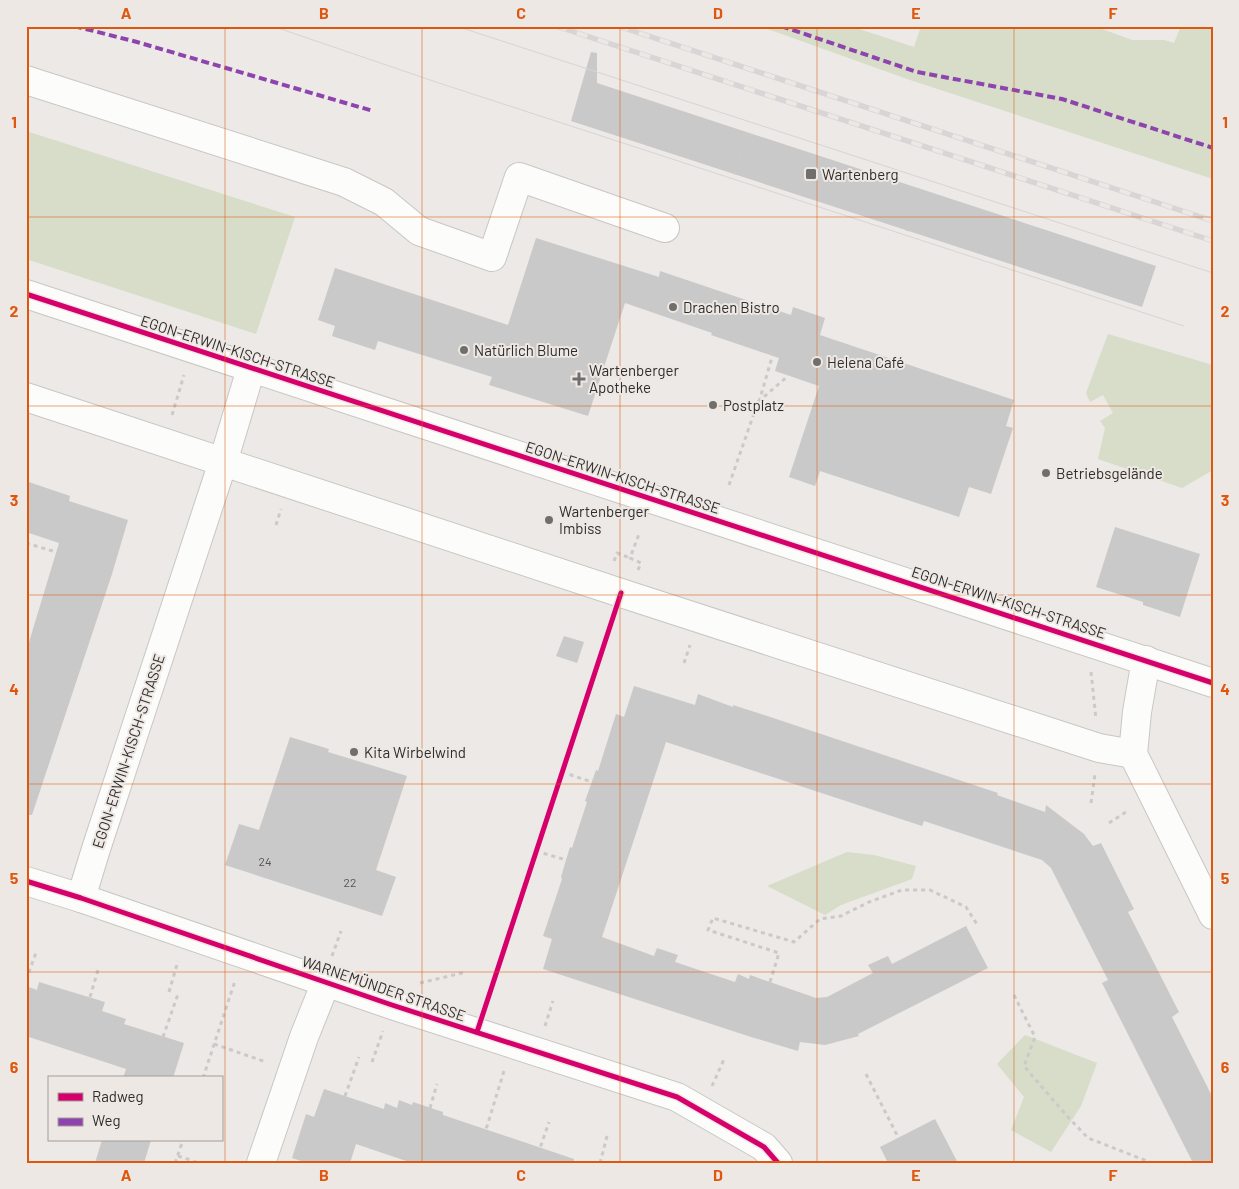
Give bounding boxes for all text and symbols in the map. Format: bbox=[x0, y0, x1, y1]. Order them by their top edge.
text: A bbox=[121, 3, 132, 22]
text: B bbox=[319, 3, 329, 22]
text: C bbox=[516, 3, 526, 22]
text: D bbox=[713, 3, 723, 22]
text: E bbox=[911, 3, 921, 22]
text: F bbox=[1109, 3, 1118, 22]
text: 1 bbox=[11, 112, 17, 131]
text: 1 bbox=[1222, 112, 1228, 131]
place label: Wartenberg bbox=[822, 165, 898, 183]
marker: Wartenberg bbox=[804, 167, 818, 181]
place label: Drachen Bistro bbox=[683, 298, 780, 316]
text: 2 bbox=[10, 301, 19, 320]
marker: Drachen Bistro bbox=[667, 301, 679, 313]
text: 2 bbox=[1221, 301, 1230, 320]
street label: EGON-ERWIN-KISCH-STRASSE bbox=[139, 311, 337, 391]
place label: Natürlich Blume bbox=[474, 341, 578, 359]
marker: Natürlich Blume bbox=[458, 344, 470, 356]
place label: Helena Café bbox=[827, 353, 904, 371]
marker: Helena Café bbox=[811, 356, 823, 368]
place label: Wartenberger Apotheke bbox=[589, 361, 679, 396]
marker: Wartenberger Apotheke bbox=[573, 373, 585, 385]
place label: Postplatz bbox=[723, 396, 784, 414]
marker: Postplatz bbox=[707, 399, 719, 411]
street label: EGON-ERWIN-KISCH-STRASSE bbox=[524, 437, 722, 517]
place label: Betriebsgelände bbox=[1056, 464, 1163, 482]
marker: Betriebsgelände bbox=[1040, 467, 1052, 479]
text: 3 bbox=[10, 490, 18, 509]
text: 3 bbox=[1221, 490, 1229, 509]
place label: Wartenberger Imbiss bbox=[559, 502, 649, 537]
marker: Wartenberger Imbiss bbox=[543, 514, 555, 526]
street label: EGON-ERWIN-KISCH-STRASSE bbox=[910, 562, 1108, 642]
street label: EGON-ERWIN-KISCH-STRASSE bbox=[88, 652, 168, 850]
text: 4 bbox=[9, 679, 19, 698]
text: 4 bbox=[1220, 679, 1230, 698]
place label: Kita Wirbelwind bbox=[364, 743, 466, 761]
marker: Kita Wirbelwind bbox=[348, 746, 360, 758]
house number: 24 bbox=[258, 854, 272, 868]
text: 5 bbox=[10, 868, 19, 887]
text: 5 bbox=[1221, 868, 1230, 887]
house number: 22 bbox=[344, 875, 356, 889]
street label: WARNEMÜNDER STRASSE bbox=[300, 952, 468, 1024]
text: 6 bbox=[10, 1057, 19, 1076]
text: 6 bbox=[1221, 1057, 1230, 1076]
legend bbox=[48, 1076, 222, 1142]
text: Radweg bbox=[92, 1087, 144, 1105]
text: Weg bbox=[92, 1111, 120, 1129]
text: A bbox=[121, 1165, 132, 1184]
text: B bbox=[319, 1165, 329, 1184]
text: C bbox=[516, 1165, 526, 1184]
text: D bbox=[713, 1165, 723, 1184]
text: E bbox=[911, 1165, 921, 1184]
text: F bbox=[1109, 1165, 1118, 1184]

